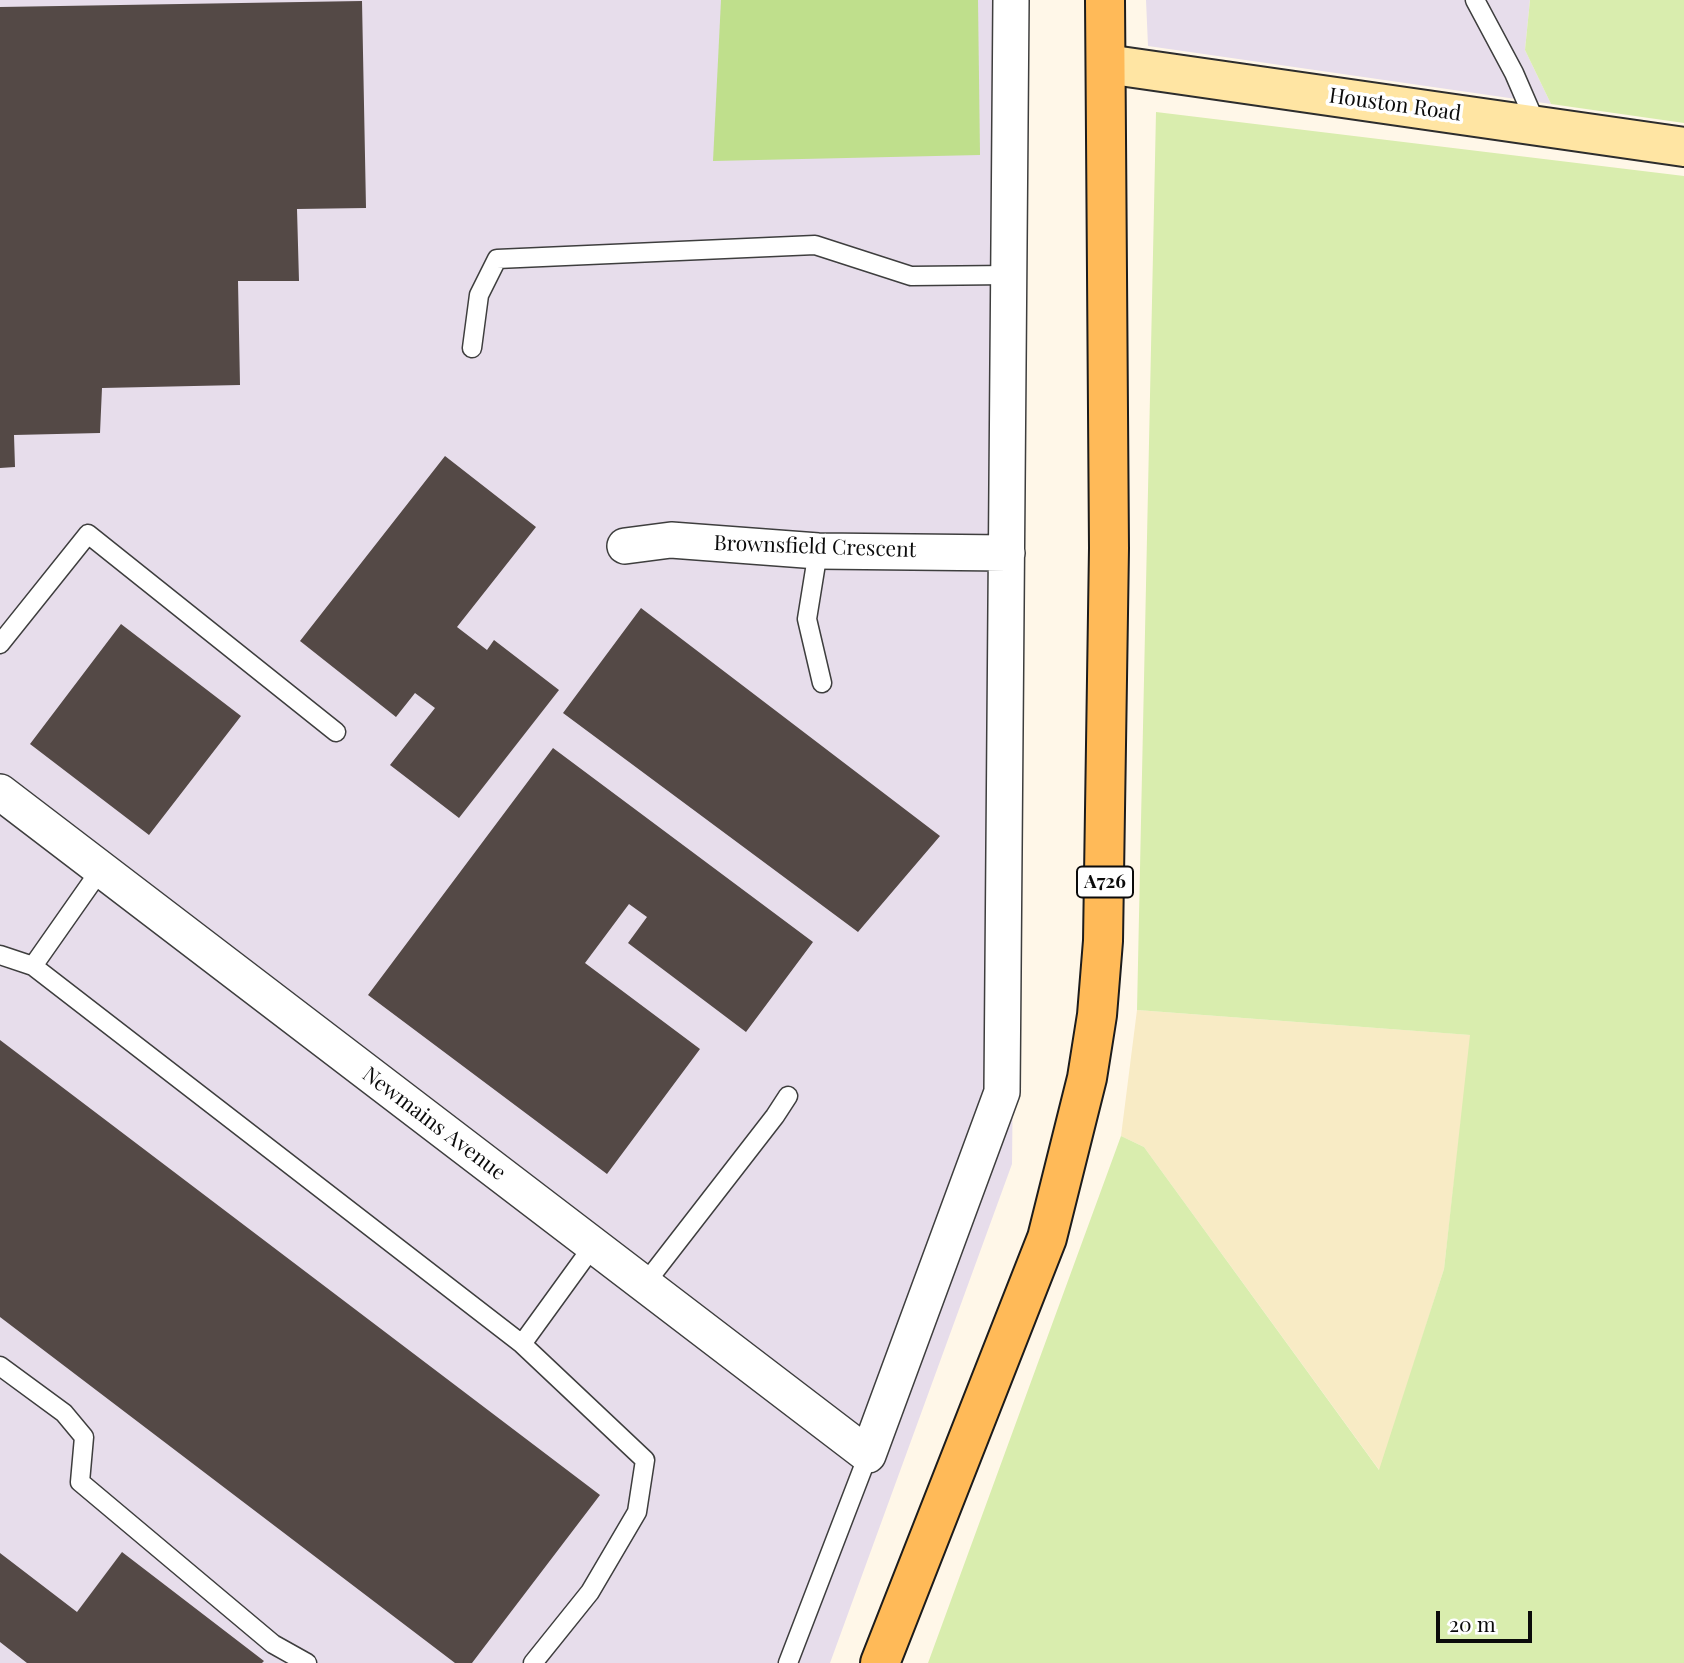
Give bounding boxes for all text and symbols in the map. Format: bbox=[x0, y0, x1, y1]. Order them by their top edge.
street label: Houston Road bbox=[1327, 83, 1463, 127]
street label: Brownsfield Crescent bbox=[713, 531, 917, 563]
road number: A726 bbox=[1077, 866, 1133, 898]
street label: Newmains Avenue bbox=[357, 1062, 511, 1186]
scale bar bbox=[1439, 1596, 1535, 1640]
text: 20 m bbox=[1449, 1609, 1496, 1637]

